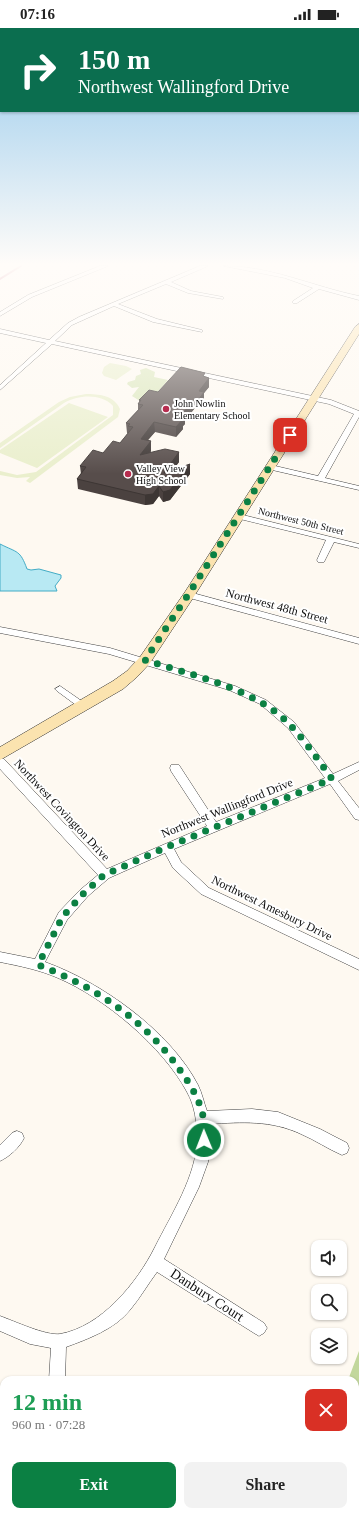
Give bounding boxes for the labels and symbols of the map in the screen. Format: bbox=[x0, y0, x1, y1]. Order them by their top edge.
place label: John Nowlin Elementary School bbox=[174, 398, 251, 421]
marker: John Nowlin Elementary School bbox=[161, 404, 171, 414]
pin bbox=[273, 418, 307, 452]
place label: Valley View High School bbox=[136, 463, 187, 486]
marker: Valley View High School bbox=[123, 469, 133, 479]
street label: Northwest 50th Street bbox=[257, 505, 345, 537]
street label: Northwest 48th Street bbox=[224, 586, 330, 627]
street label: Northwest Covington Drive bbox=[11, 756, 113, 864]
street label: Northwest Wallingford Drive bbox=[159, 775, 295, 841]
street label: Northwest Amesbury Drive bbox=[209, 873, 335, 943]
position arrow bbox=[183, 1119, 225, 1161]
street label: Danbury Court bbox=[168, 1266, 247, 1324]

